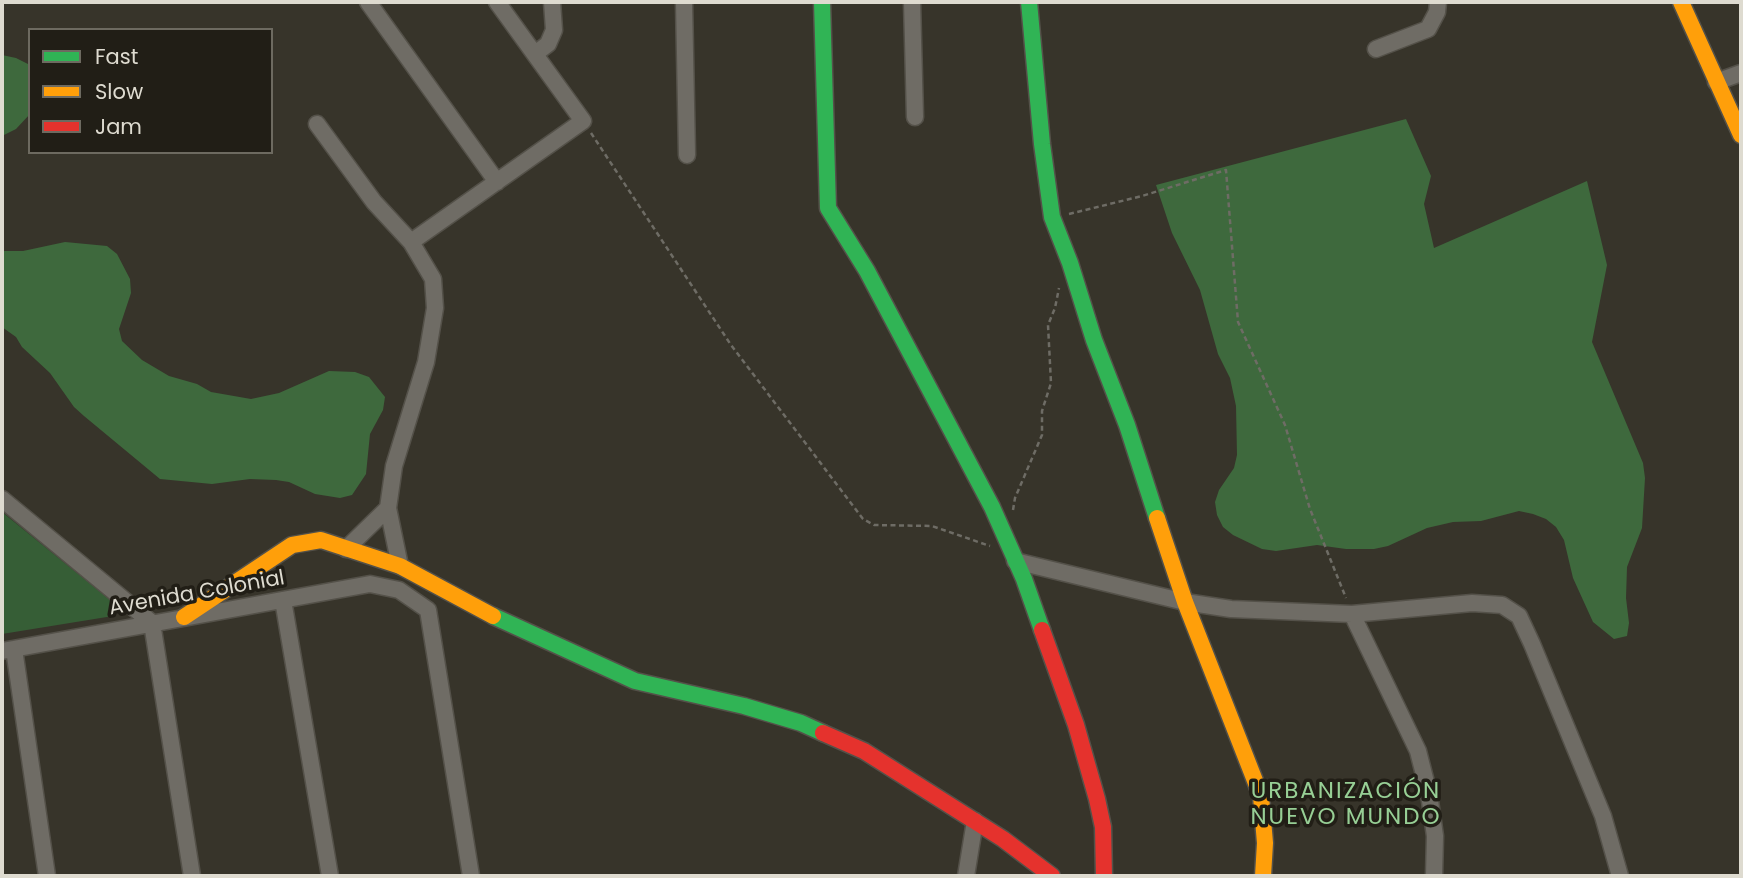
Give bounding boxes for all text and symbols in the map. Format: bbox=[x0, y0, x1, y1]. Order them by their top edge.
legend bbox=[28, 28, 273, 154]
text: Fast bbox=[95, 42, 138, 71]
text: Slow bbox=[95, 77, 143, 106]
text: Jam bbox=[95, 112, 142, 141]
street label: Avenida Colonial bbox=[107, 566, 287, 622]
district label: URBANIZACIÓN NUEVO MUNDO bbox=[1252, 778, 1440, 832]

